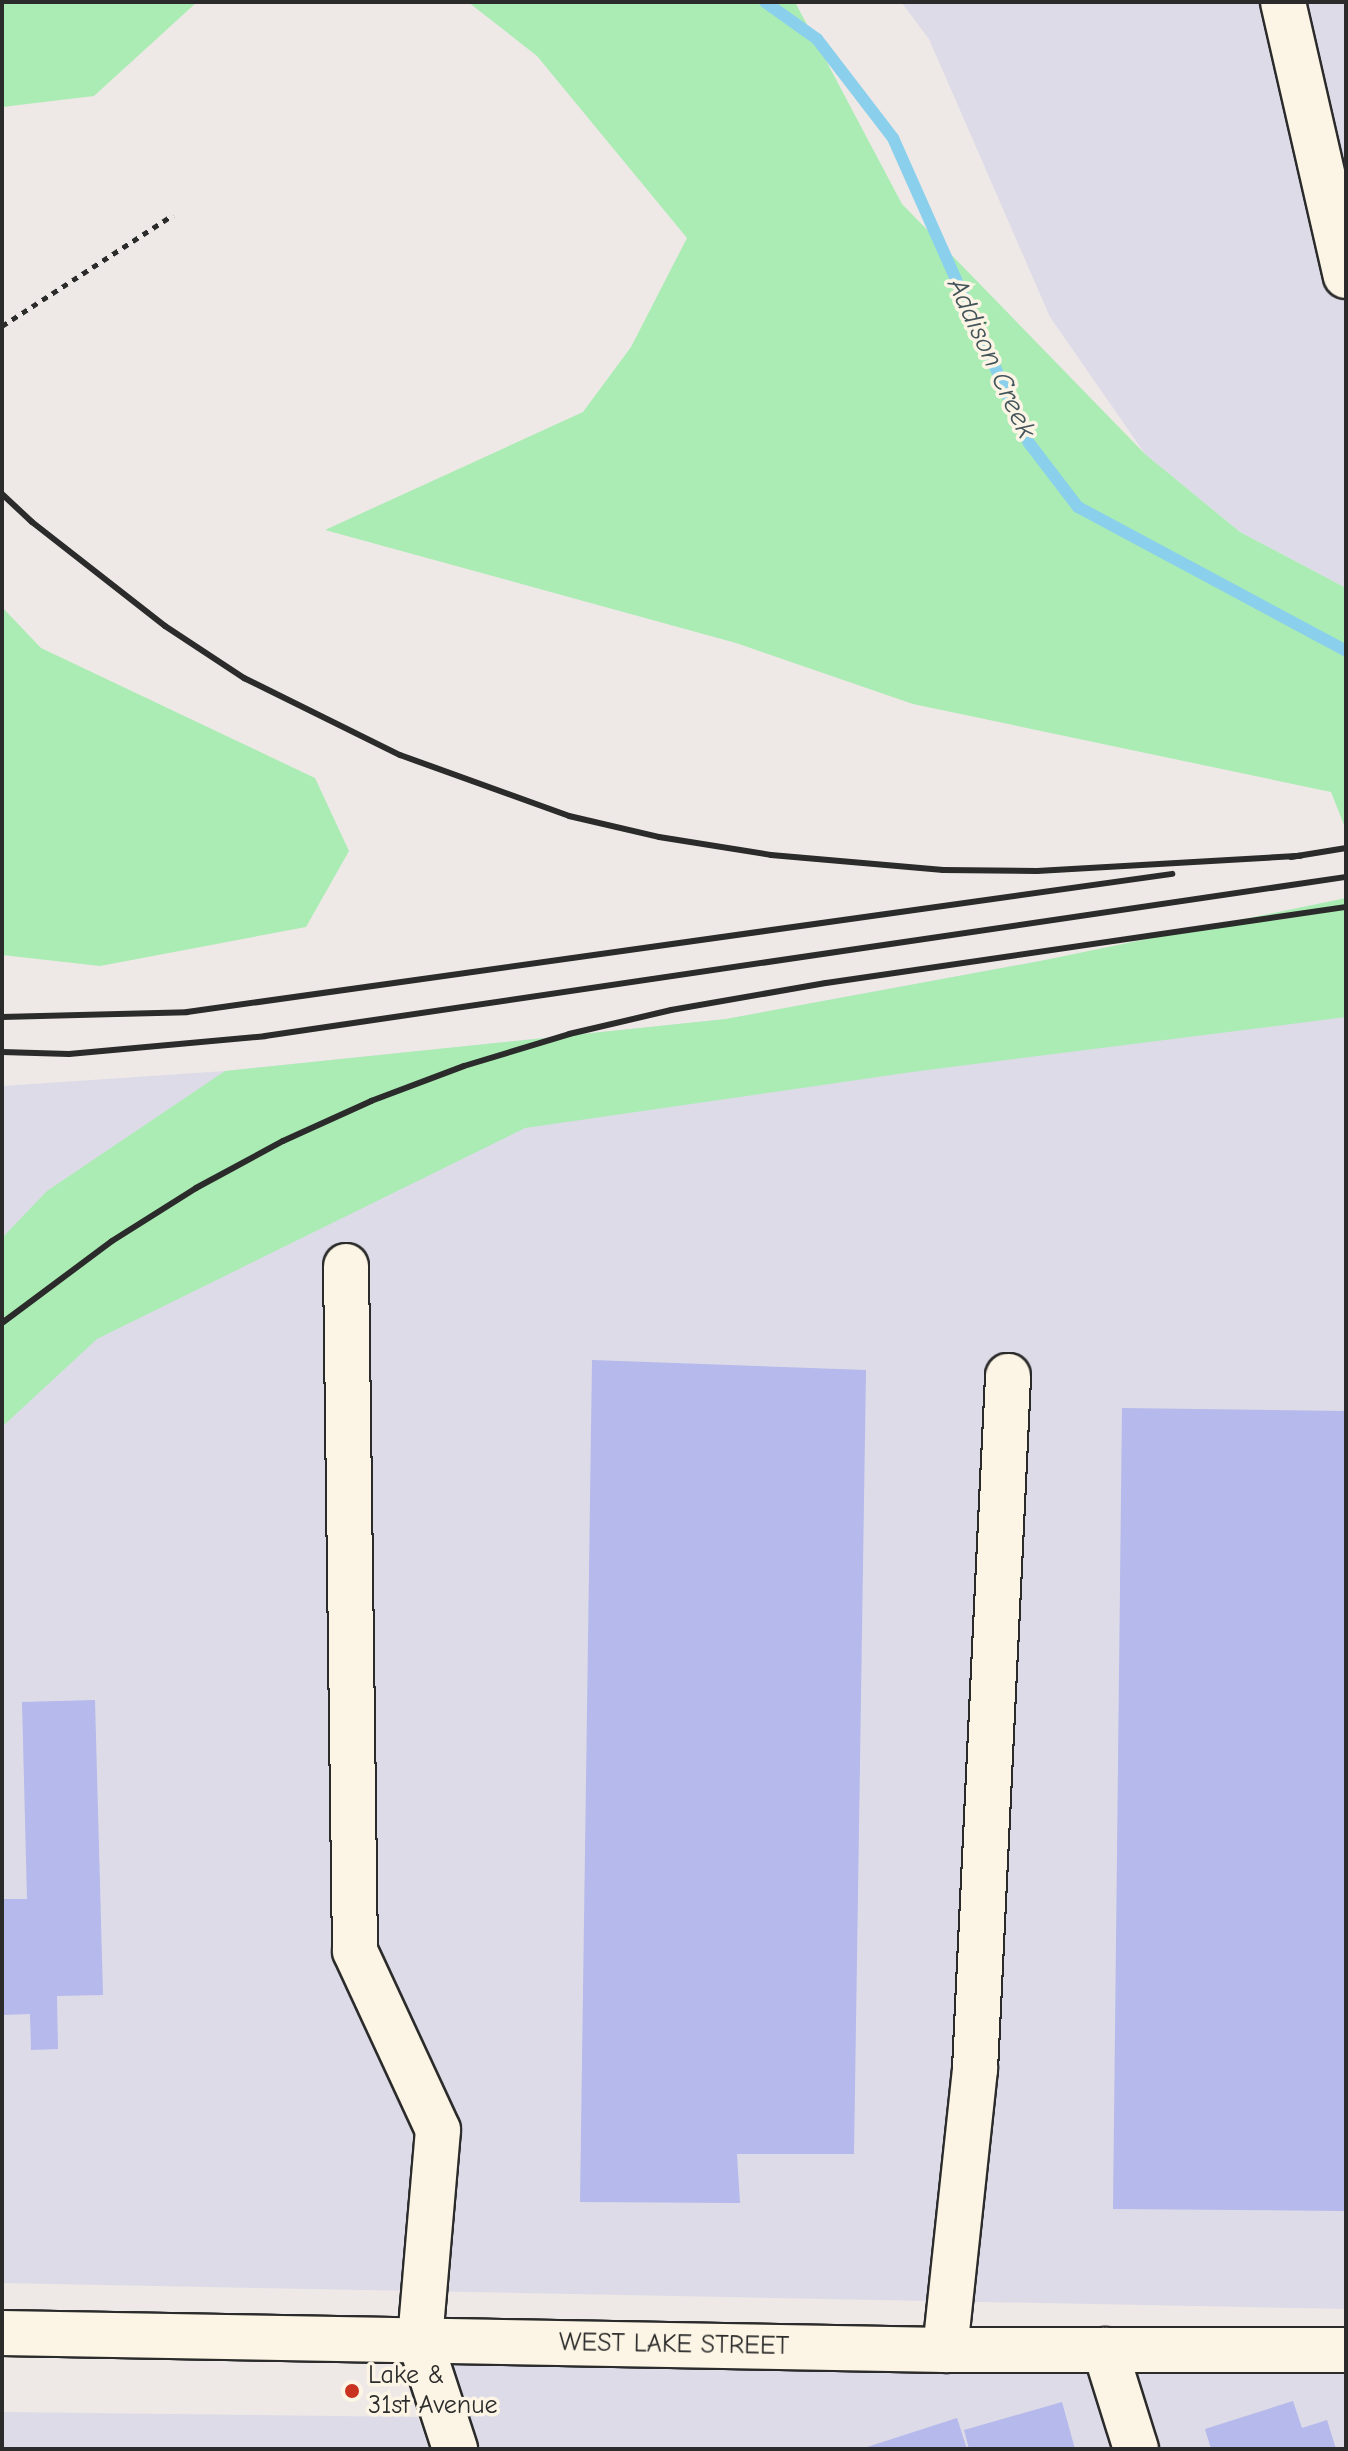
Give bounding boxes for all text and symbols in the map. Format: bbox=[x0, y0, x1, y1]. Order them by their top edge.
water label: Addison Creek bbox=[940, 273, 1044, 443]
street label: WEST LAKE STREET bbox=[559, 2327, 789, 2363]
place label: Lake & 31st Avenue bbox=[368, 2360, 498, 2422]
marker: Lake & 31st Avenue bbox=[343, 2382, 361, 2400]

